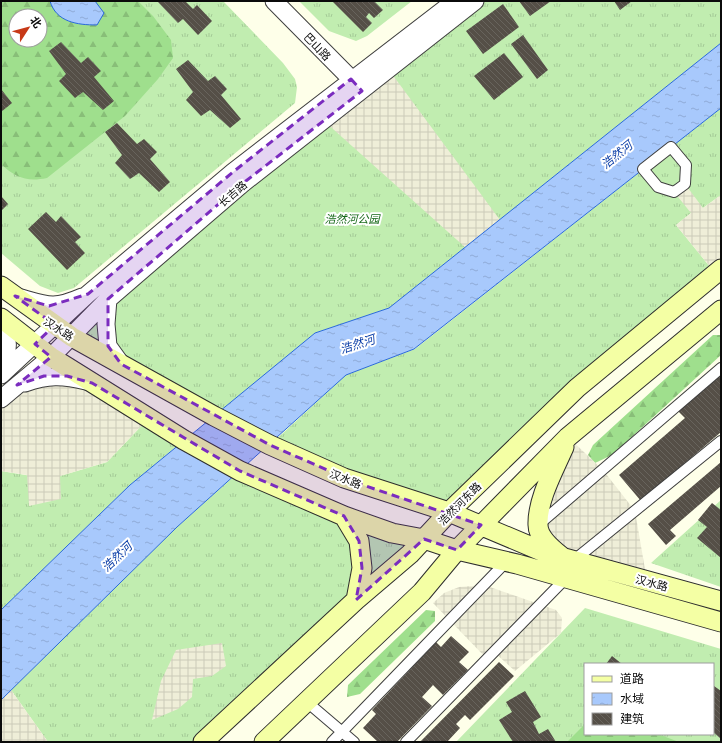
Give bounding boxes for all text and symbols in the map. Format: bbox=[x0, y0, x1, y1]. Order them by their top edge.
north arrow bbox=[8, 8, 48, 48]
text: 北 bbox=[27, 12, 47, 31]
street label: 巴山路 bbox=[301, 29, 335, 63]
water label: 浩然河 bbox=[597, 135, 637, 172]
street label: 长吉路 bbox=[214, 176, 250, 210]
park label: 浩然河公园 bbox=[325, 210, 381, 226]
street label: 汉水路 bbox=[41, 312, 77, 344]
water label: 浩然河 bbox=[337, 329, 379, 357]
street label: 汉水路 bbox=[328, 464, 364, 492]
street label: 浩然河东路 bbox=[434, 478, 484, 528]
water label: 浩然河 bbox=[97, 536, 136, 575]
street label: 汉水路 bbox=[634, 570, 670, 594]
legend bbox=[584, 663, 714, 735]
text: 道路 bbox=[620, 669, 644, 686]
text: 水域 bbox=[620, 689, 644, 706]
text: 建筑 bbox=[620, 709, 644, 726]

